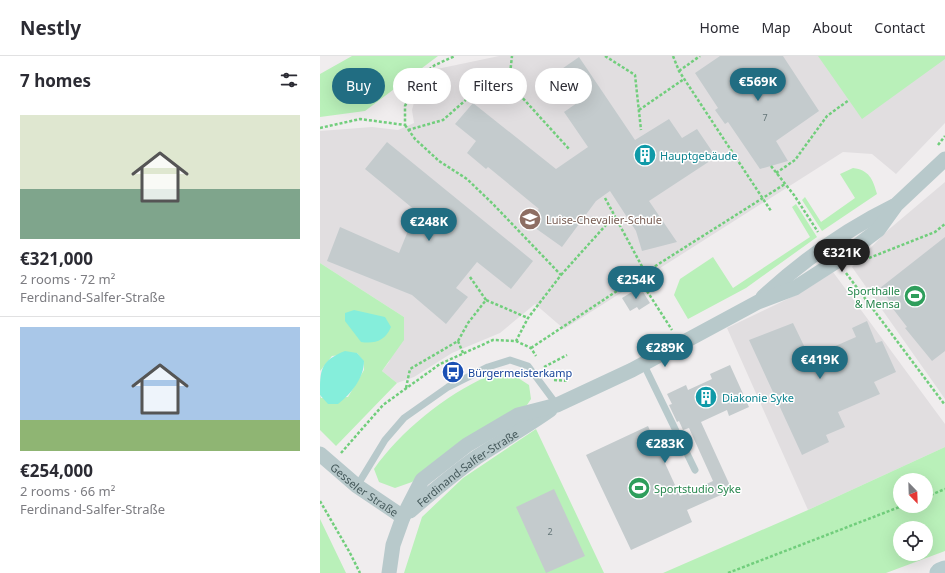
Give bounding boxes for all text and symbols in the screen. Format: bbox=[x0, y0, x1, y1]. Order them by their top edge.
text: Nestly bbox=[20, 15, 81, 41]
text: Home bbox=[700, 18, 739, 37]
text: Map bbox=[761, 18, 791, 37]
text: About bbox=[813, 18, 852, 37]
text: Contact bbox=[874, 18, 925, 37]
chip: Buy bbox=[332, 68, 385, 104]
chip: Rent bbox=[393, 68, 451, 104]
chip: Filters bbox=[459, 68, 527, 104]
chip: New bbox=[535, 68, 592, 104]
pin: €569K bbox=[730, 68, 786, 102]
text: 7 homes bbox=[20, 69, 91, 92]
icon: filters bbox=[278, 69, 300, 91]
text: €569K bbox=[739, 72, 777, 90]
house number: 7 bbox=[762, 111, 768, 124]
icon: home bbox=[124, 141, 196, 213]
building icon: Hauptgebäude bbox=[632, 142, 658, 168]
place label: Hauptgebäude bbox=[660, 148, 738, 163]
school or university icon: Luise-Chevalier-Schule bbox=[517, 206, 543, 232]
pin: €248K bbox=[401, 208, 457, 242]
text: €248K bbox=[410, 212, 448, 230]
place label: Luise-Chevalier-Schule bbox=[546, 212, 662, 227]
pin: €321K bbox=[814, 239, 870, 273]
text: €321K bbox=[823, 243, 861, 261]
text: €321,000 bbox=[20, 247, 93, 270]
pin: €254K bbox=[608, 266, 664, 300]
text: 2 rooms · 72 m² bbox=[20, 270, 115, 288]
text: €254K bbox=[617, 270, 655, 288]
place label: Sporthalle & Mensa bbox=[847, 283, 900, 311]
sports icon: Sporthalle & Mensa bbox=[902, 283, 928, 309]
text: Ferdinand-Salfer-Straße bbox=[20, 288, 165, 306]
pin: €289K bbox=[637, 334, 693, 368]
text: €289K bbox=[646, 338, 684, 356]
pin: €419K bbox=[792, 346, 848, 380]
text: €419K bbox=[801, 350, 839, 368]
icon: home bbox=[124, 353, 196, 425]
bus stop icon: Bürgermeisterkamp bbox=[440, 359, 466, 385]
place label: Bürgermeisterkamp bbox=[468, 365, 573, 380]
building icon: Diakonie Syke bbox=[693, 384, 719, 410]
place label: Diakonie Syke bbox=[722, 390, 794, 405]
street label: Ferdinand-Salfer-Straße bbox=[413, 425, 521, 510]
pin: €283K bbox=[637, 430, 693, 464]
text: €283K bbox=[646, 434, 684, 452]
text: €254,000 bbox=[20, 459, 93, 482]
street label: Gesseler Straße bbox=[327, 459, 402, 519]
north arrow bbox=[893, 473, 933, 513]
map controls bbox=[893, 473, 933, 561]
sports icon: Sportstudio Syke bbox=[626, 475, 652, 501]
place label: Sportstudio Syke bbox=[654, 481, 741, 496]
text: 2 rooms · 66 m² bbox=[20, 482, 115, 500]
text: Ferdinand-Salfer-Straße bbox=[20, 500, 165, 518]
button: locate bbox=[893, 521, 933, 561]
house number: 2 bbox=[547, 525, 553, 538]

